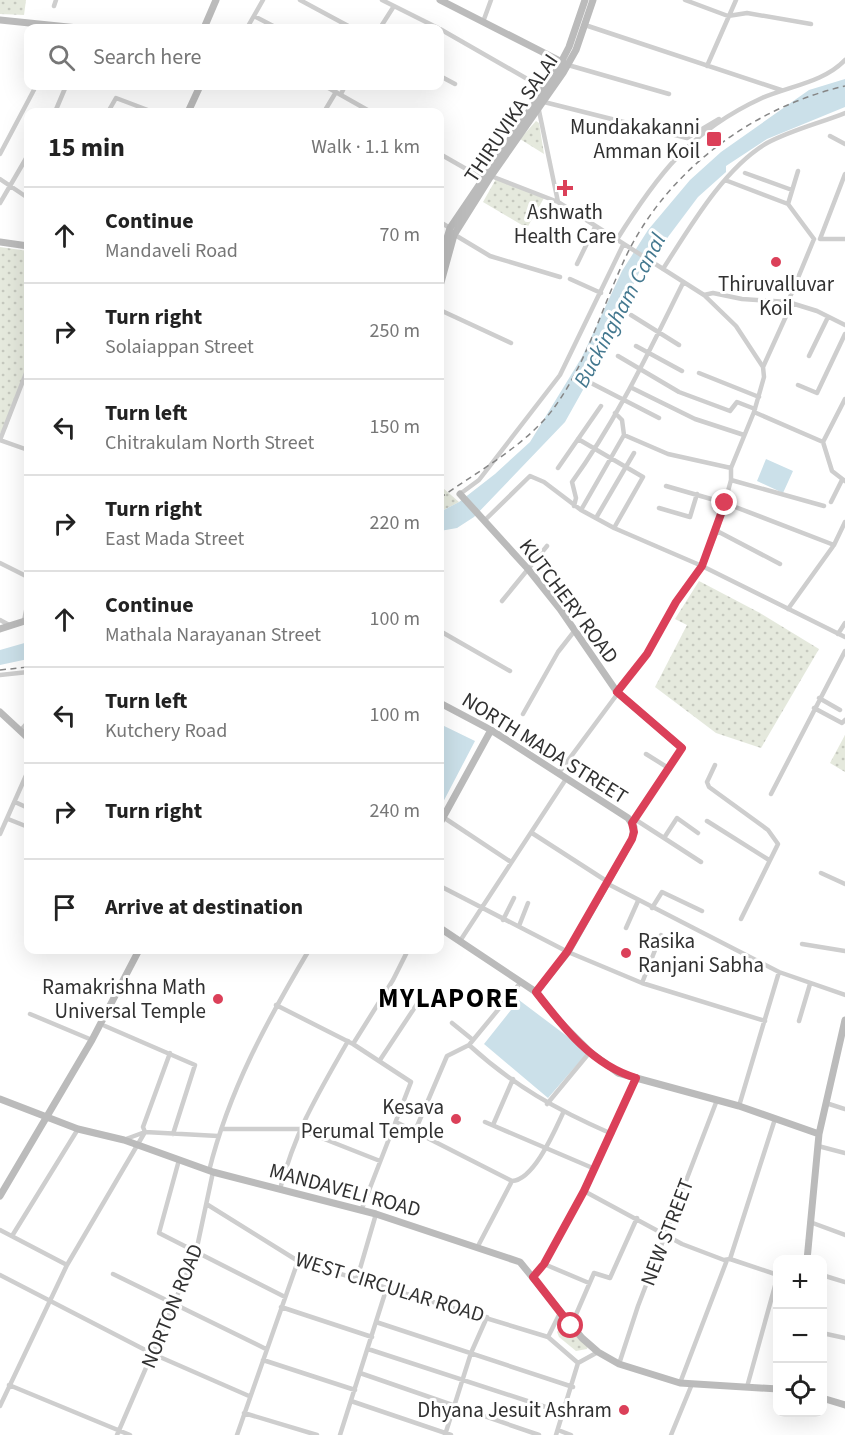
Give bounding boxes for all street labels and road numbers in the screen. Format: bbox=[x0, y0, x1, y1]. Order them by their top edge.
street label: THIRUVIKA SALAI bbox=[457, 48, 565, 188]
street label: KUTCHERY ROAD bbox=[512, 532, 626, 670]
street label: NORTH MADA STREET bbox=[456, 685, 634, 811]
street label: MANDAVELI ROAD bbox=[266, 1155, 424, 1225]
street label: NEW STREET bbox=[633, 1174, 701, 1290]
street label: NORTON ROAD bbox=[133, 1239, 211, 1373]
street label: WEST CIRCULAR ROAD bbox=[292, 1244, 488, 1330]

